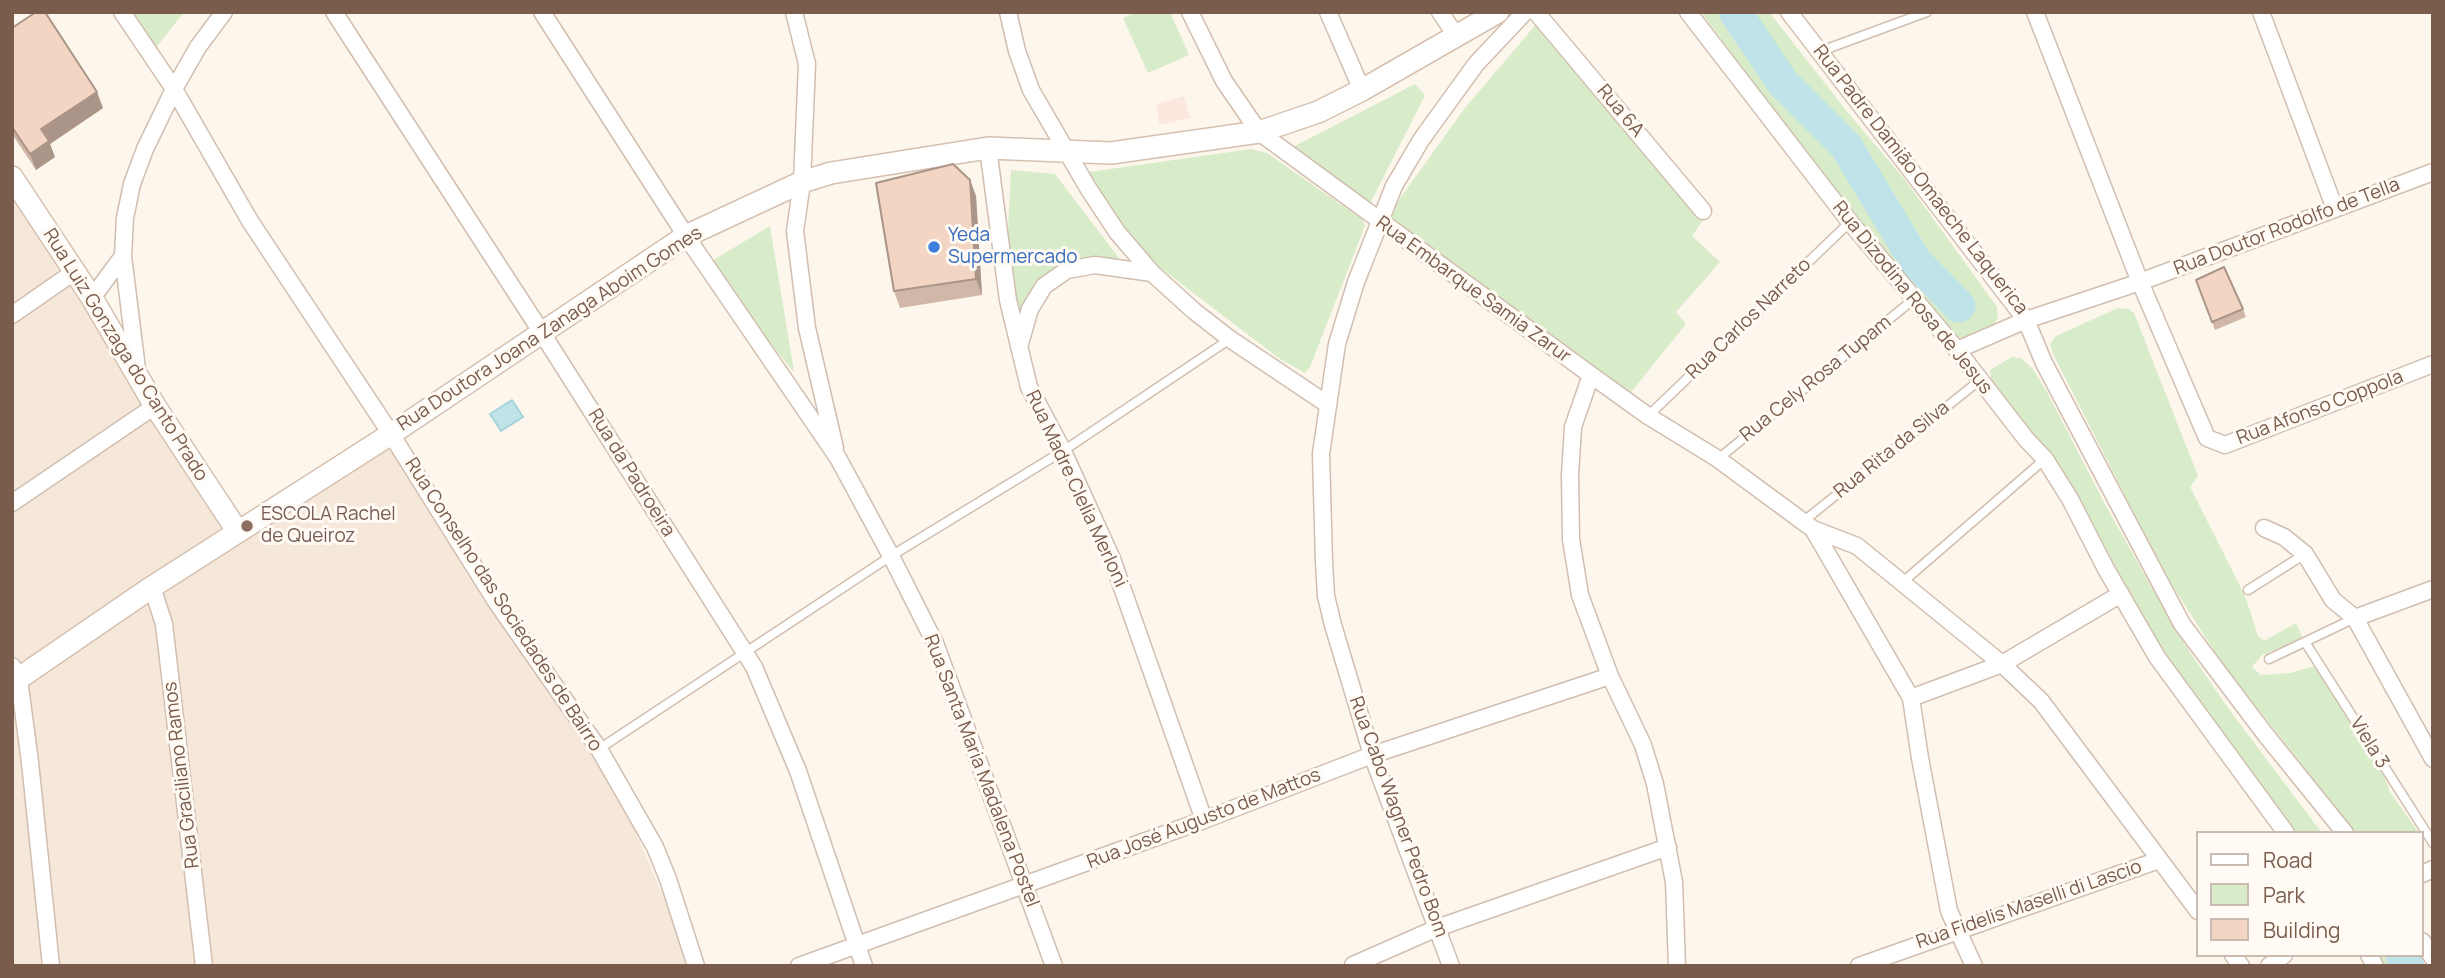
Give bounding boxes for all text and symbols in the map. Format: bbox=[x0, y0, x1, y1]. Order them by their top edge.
street label: Rua Padre Damião Omaeche Laquerica bbox=[1808, 41, 2032, 319]
street label: Rua 6A bbox=[1592, 80, 1648, 142]
street label: Rua Doutor Rodolfo de Tella bbox=[2171, 173, 2403, 281]
street label: Rua Dizodina Rosa de Jesus bbox=[1827, 197, 1997, 399]
street label: Rua Embarque Samia Zarur bbox=[1371, 212, 1575, 368]
street label: Rua Doutora Joana Zanaga Aboim Gomes bbox=[393, 222, 707, 436]
street label: Rua Luiz Gonzaga do Canto Prado bbox=[38, 225, 212, 485]
place label: Yeda Supermercado bbox=[948, 225, 1078, 269]
marker: Yeda Supermercado bbox=[926, 239, 942, 255]
street label: Rua Carlos Narreto bbox=[1682, 254, 1816, 384]
street label: Rua Cely Rosa Tupam bbox=[1736, 311, 1896, 447]
street label: Rua Afonso Coppola bbox=[2233, 366, 2407, 450]
street label: Rua Madre Clelia Merloni bbox=[1020, 387, 1132, 591]
street label: Rua Rita da Silva bbox=[1830, 397, 1954, 503]
street label: Rua da Padroeira bbox=[583, 405, 679, 541]
street label: Rua Conselho das Sociedades de Bairro bbox=[399, 454, 607, 756]
place label: ESCOLA Rachel de Queiroz bbox=[261, 504, 396, 548]
marker: ESCOLA Rachel de Queiroz bbox=[239, 518, 255, 534]
street label: Rua Santa Maria Madalena Postel bbox=[918, 632, 1044, 910]
street label: Rua Graciliano Ramos bbox=[159, 680, 205, 870]
street label: Rua Cabo Wagner Pedro Bom bbox=[1344, 694, 1452, 940]
street label: Viela 3 bbox=[2345, 713, 2393, 773]
street label: Rua José Augusto de Mattos bbox=[1084, 764, 1324, 874]
legend bbox=[2196, 831, 2424, 957]
text: Road bbox=[2263, 846, 2313, 874]
street label: Rua Fidelis Maselli di Lascio bbox=[1913, 856, 2145, 954]
text: Park bbox=[2263, 881, 2305, 909]
text: Building bbox=[2263, 916, 2340, 944]

